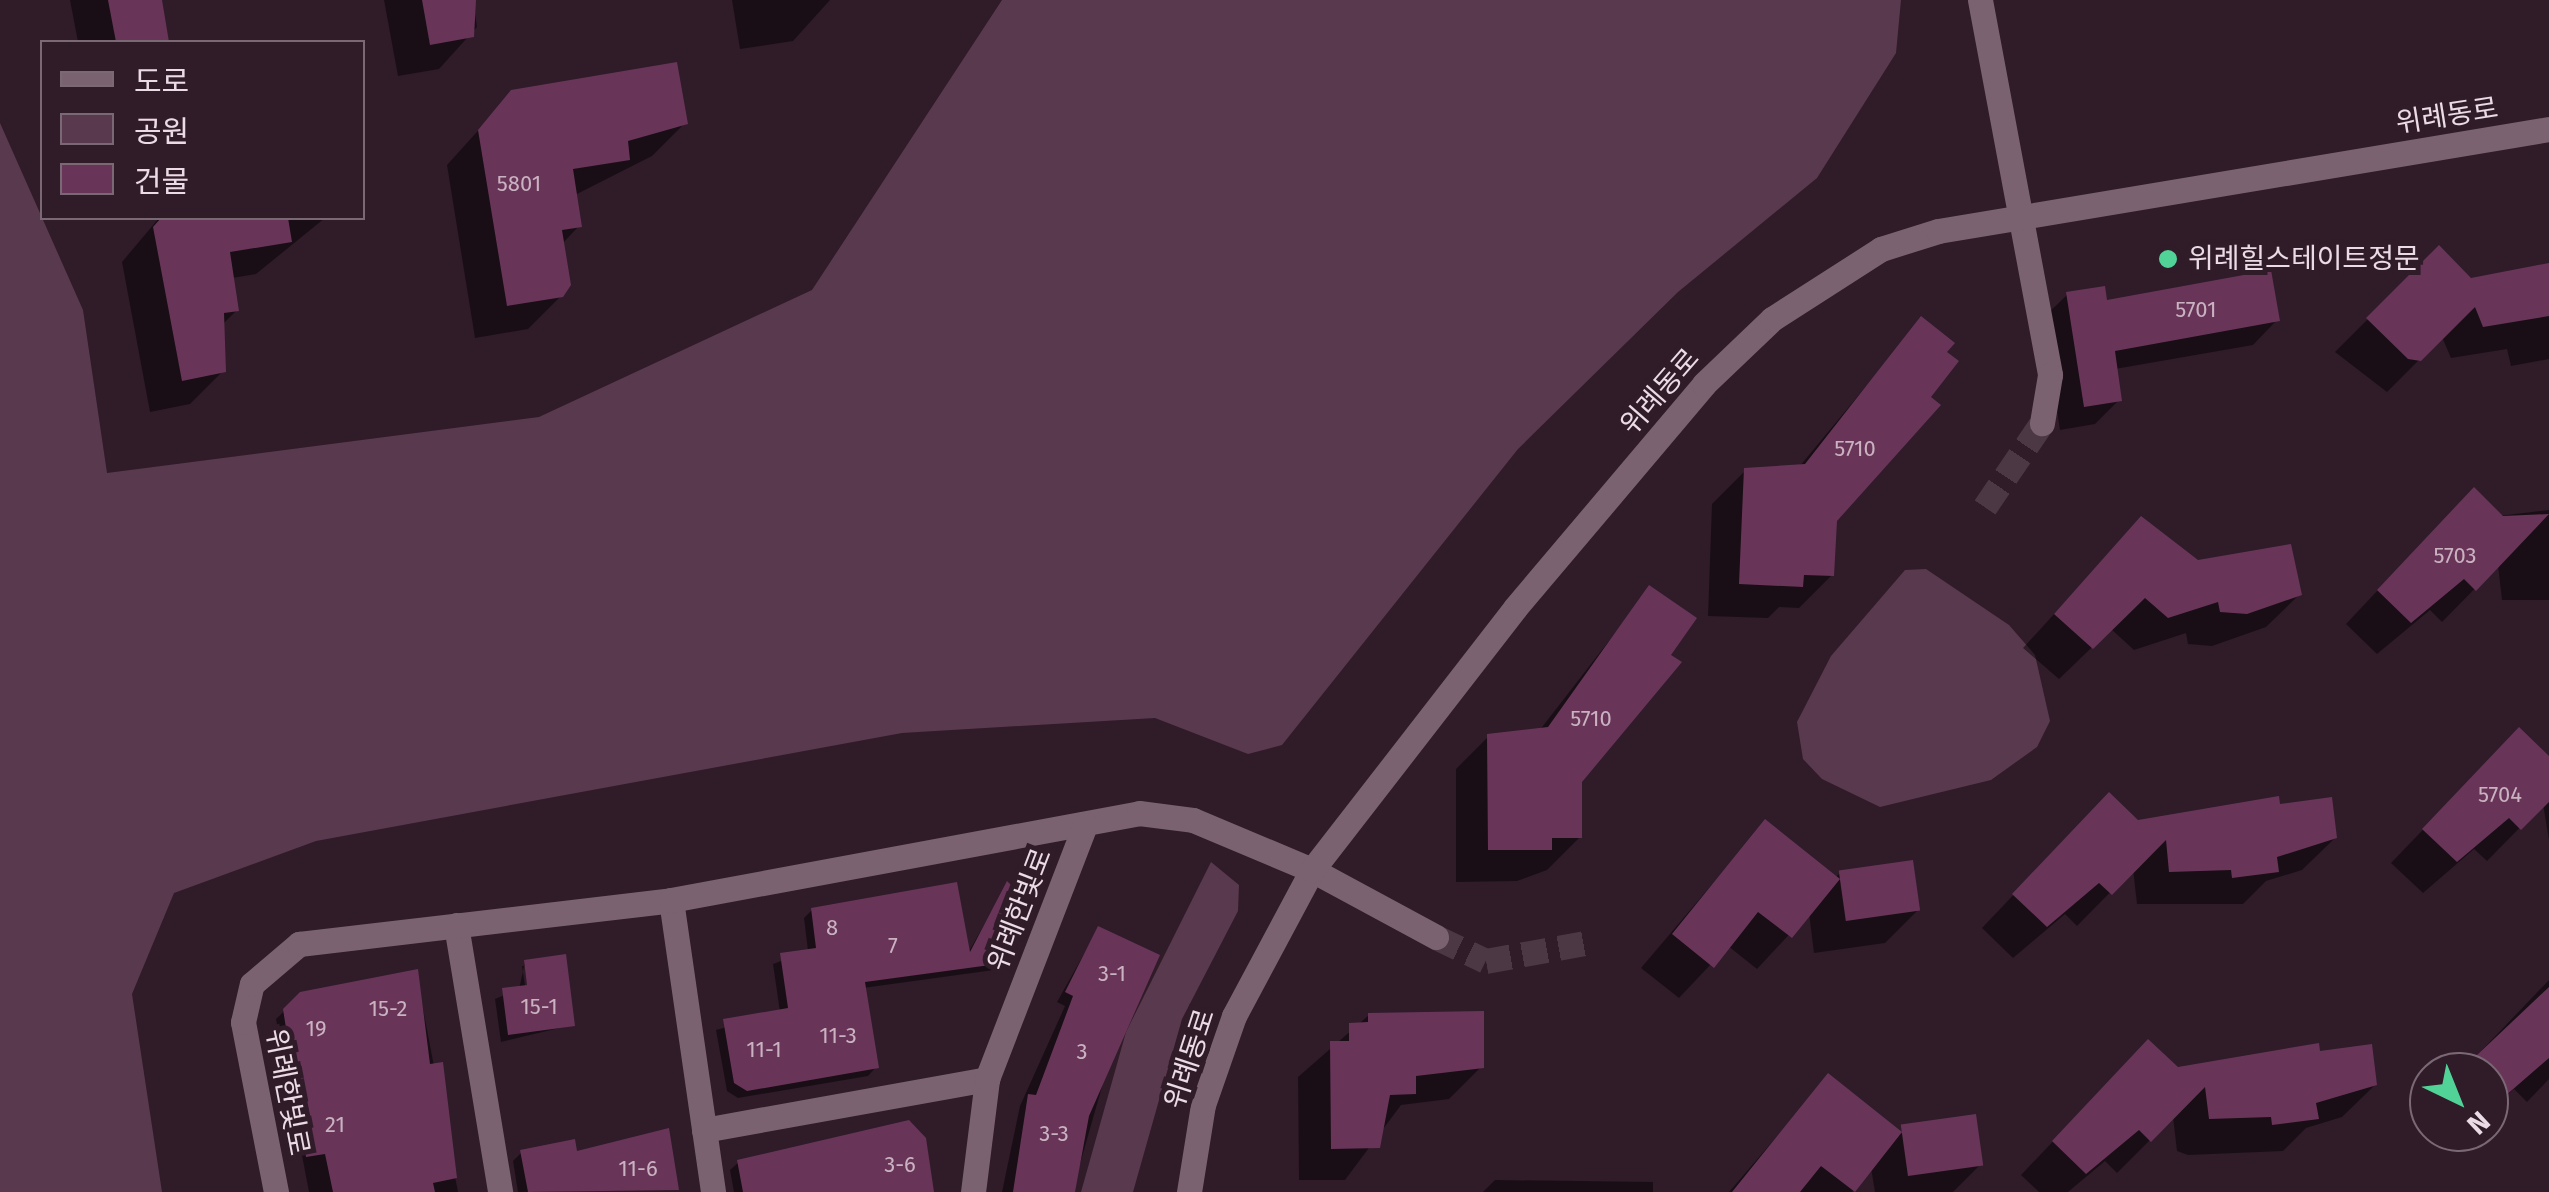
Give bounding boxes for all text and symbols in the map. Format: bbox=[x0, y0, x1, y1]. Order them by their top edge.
legend bbox=[40, 40, 365, 220]
text: 도로 bbox=[134, 64, 189, 100]
street label: 위례동로 bbox=[2393, 91, 2501, 141]
text: 공원 bbox=[134, 114, 189, 150]
text: 건물 bbox=[134, 164, 189, 200]
house number: 5801 bbox=[497, 171, 541, 197]
place label: 위례힐스테이트정문 bbox=[2188, 242, 2420, 276]
marker: 위례힐스테이트정문 bbox=[2157, 248, 2179, 270]
house number: 5701 bbox=[2175, 297, 2217, 323]
street label: 위례동로 bbox=[1614, 342, 1706, 442]
house number: 5710 bbox=[1834, 436, 1876, 462]
house number: 5703 bbox=[2433, 543, 2477, 569]
house number: 5710 bbox=[1570, 706, 1612, 732]
house number: 5704 bbox=[2478, 782, 2522, 808]
street label: 위례한빛로 bbox=[981, 844, 1059, 976]
house number: 8 bbox=[826, 915, 838, 941]
house number: 7 bbox=[888, 933, 898, 959]
house number: 3-1 bbox=[1098, 961, 1126, 987]
house number: 15-1 bbox=[520, 994, 558, 1020]
house number: 15-2 bbox=[369, 996, 407, 1022]
street label: 위례동로 bbox=[1158, 1005, 1222, 1113]
house number: 19 bbox=[305, 1016, 327, 1042]
house number: 11-3 bbox=[819, 1023, 857, 1049]
street label: 위례한빛로 bbox=[258, 1026, 316, 1158]
house number: 11-1 bbox=[746, 1037, 782, 1063]
house number: 3 bbox=[1077, 1039, 1087, 1065]
north arrow bbox=[2409, 1052, 2509, 1152]
text: N bbox=[2460, 1104, 2496, 1141]
house number: 21 bbox=[325, 1112, 345, 1138]
house number: 3-3 bbox=[1039, 1121, 1069, 1147]
house number: 3-6 bbox=[884, 1152, 916, 1178]
house number: 11-6 bbox=[618, 1156, 658, 1182]

